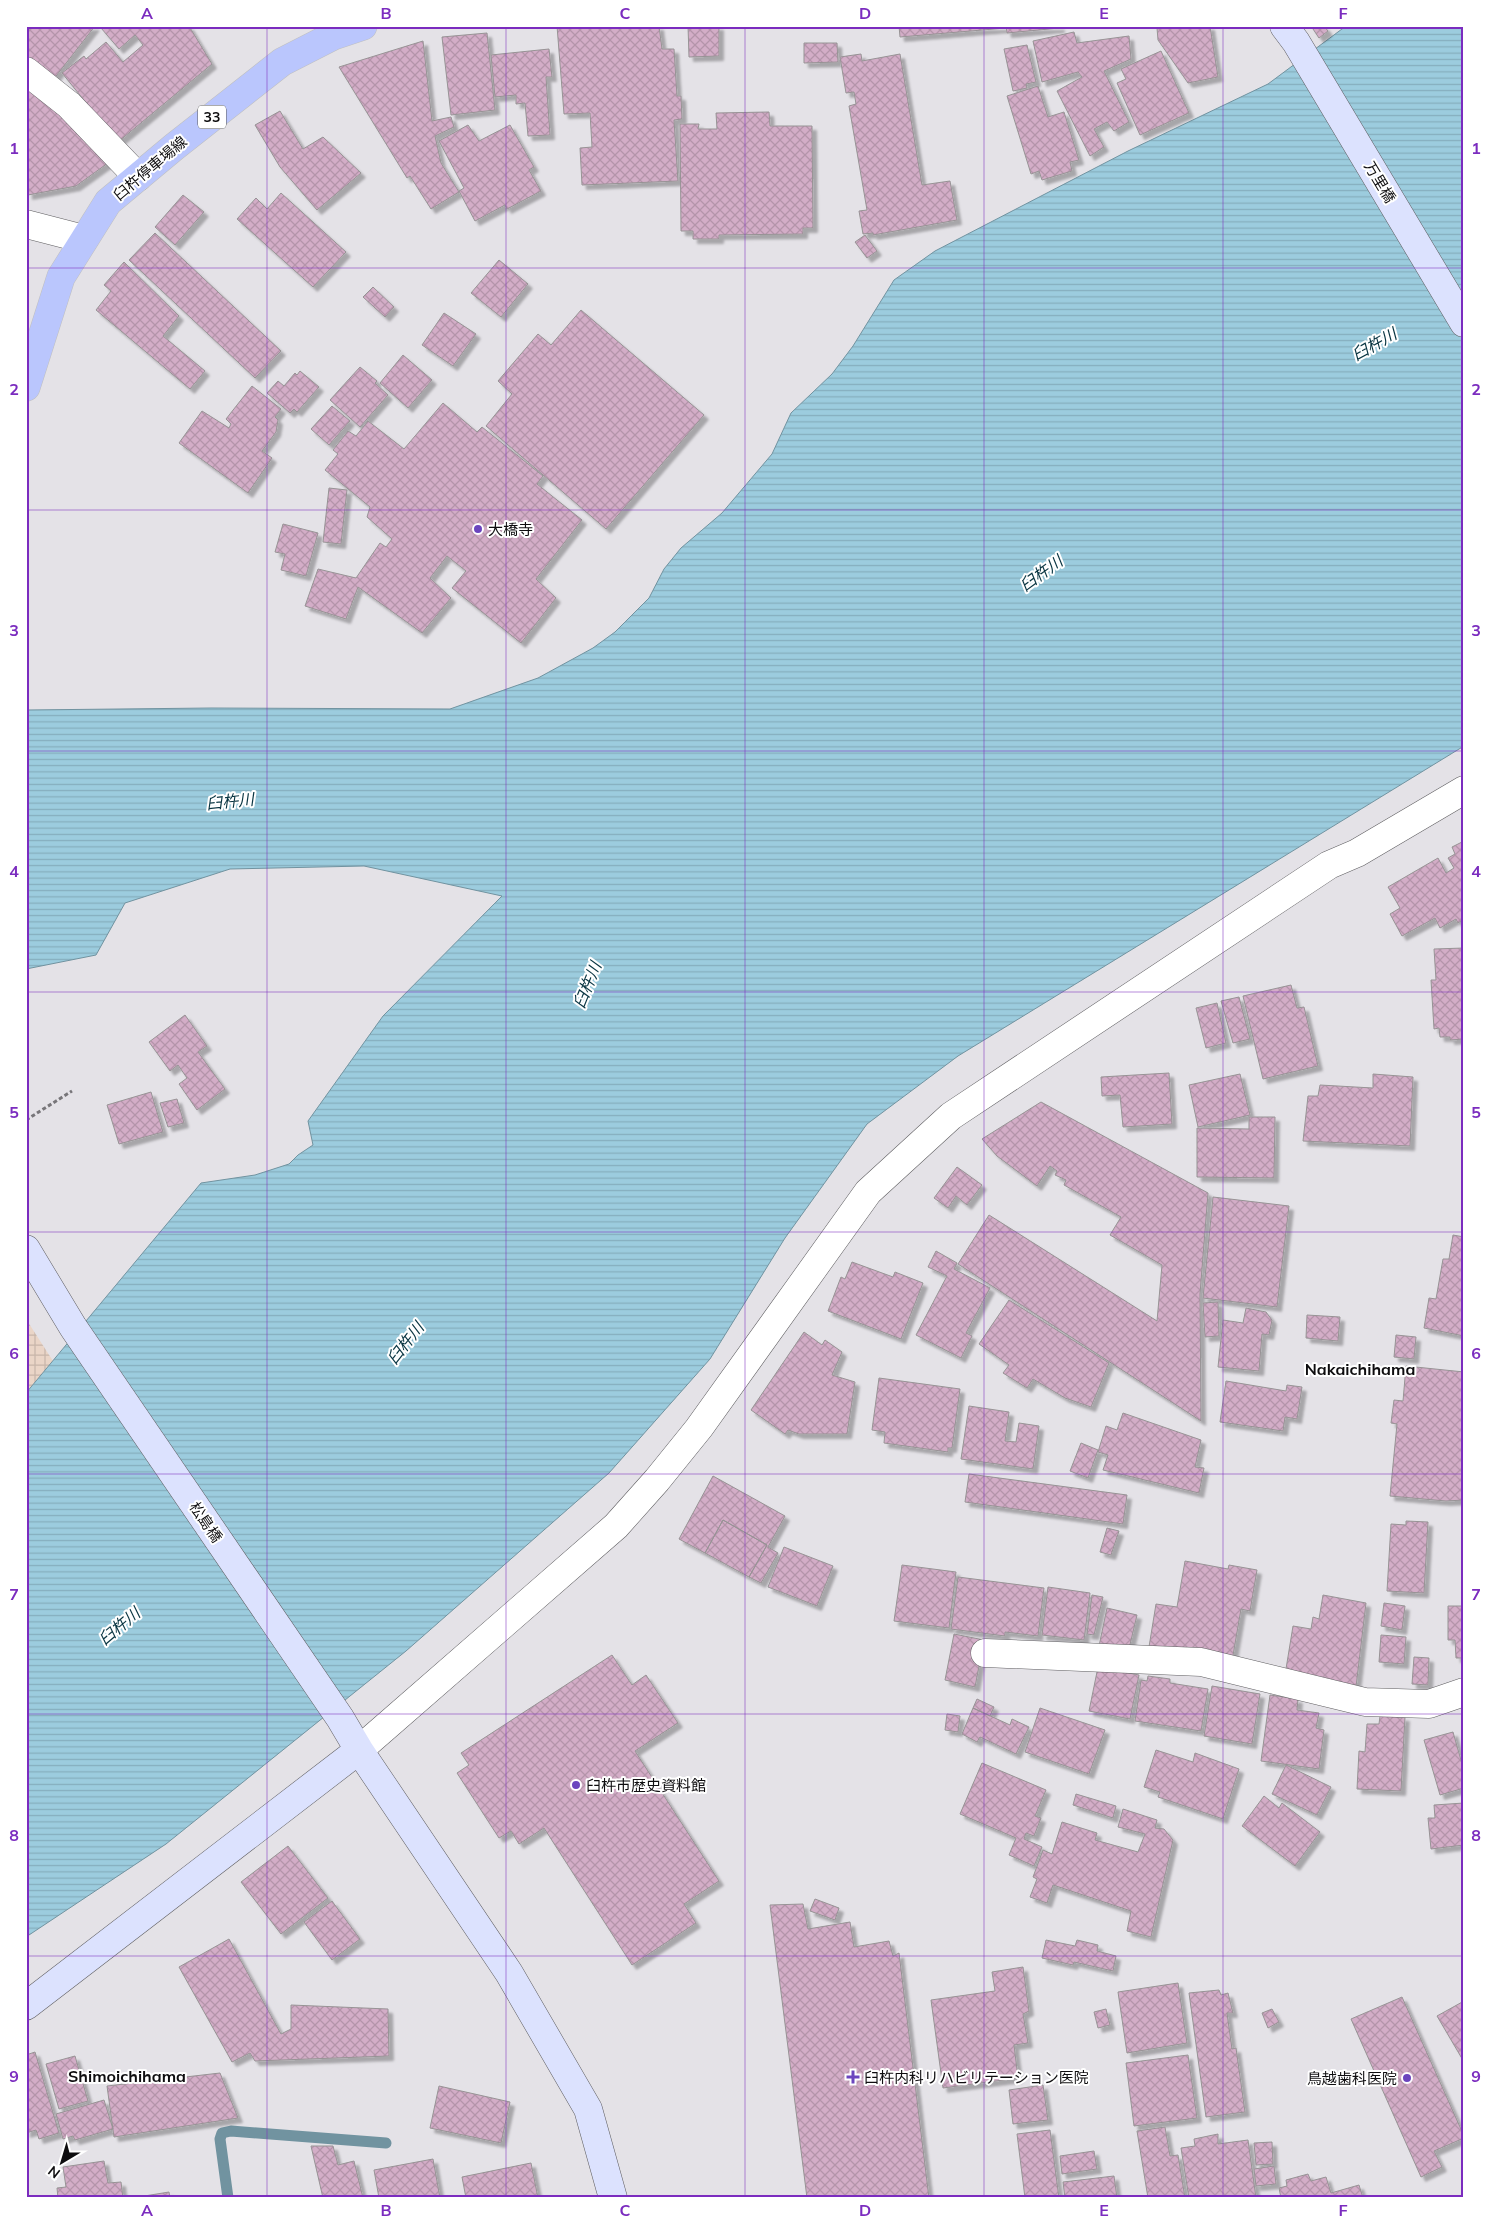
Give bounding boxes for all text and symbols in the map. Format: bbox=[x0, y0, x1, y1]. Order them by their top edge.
text: A bbox=[141, 3, 153, 23]
text: B bbox=[380, 3, 392, 23]
text: C bbox=[620, 3, 631, 23]
text: D bbox=[859, 3, 871, 23]
text: E bbox=[1099, 3, 1109, 23]
text: F bbox=[1338, 3, 1348, 23]
road number: 33 bbox=[198, 105, 226, 128]
street label: 臼杵停車場線 bbox=[109, 132, 191, 204]
text: 1 bbox=[9, 138, 19, 158]
text: 1 bbox=[1471, 138, 1481, 158]
street label: 万里橋 bbox=[1360, 158, 1400, 206]
water label: 臼杵川 bbox=[1348, 323, 1402, 364]
text: 2 bbox=[9, 379, 19, 399]
text: 2 bbox=[1471, 379, 1481, 399]
place label: 大橋寺 bbox=[488, 520, 533, 539]
marker: 大橋寺 bbox=[472, 523, 484, 535]
water label: 臼杵川 bbox=[1016, 550, 1068, 595]
text: 3 bbox=[9, 620, 19, 640]
text: 3 bbox=[1471, 620, 1481, 640]
water label: 臼杵川 bbox=[205, 788, 257, 813]
text: 4 bbox=[9, 861, 19, 881]
text: 4 bbox=[1471, 861, 1481, 881]
water label: 臼杵川 bbox=[569, 957, 606, 1011]
text: 5 bbox=[9, 1102, 19, 1122]
text: 5 bbox=[1471, 1102, 1481, 1122]
water label: 臼杵川 bbox=[382, 1316, 429, 1368]
text: 6 bbox=[9, 1343, 19, 1363]
text: 6 bbox=[1471, 1343, 1481, 1363]
district label: Nakaichihama bbox=[1305, 1359, 1415, 1379]
street label: 松島橋 bbox=[186, 1498, 226, 1546]
text: 7 bbox=[9, 1584, 19, 1604]
text: 7 bbox=[1471, 1584, 1481, 1604]
water label: 臼杵川 bbox=[94, 1602, 145, 1649]
place label: 臼杵市歴史資料館 bbox=[586, 1776, 706, 1795]
marker: 臼杵市歴史資料館 bbox=[570, 1779, 582, 1791]
text: 8 bbox=[9, 1825, 19, 1845]
text: 8 bbox=[1471, 1825, 1481, 1845]
text: 9 bbox=[9, 2066, 19, 2086]
district label: Shimoichihama bbox=[68, 2066, 186, 2086]
text: 9 bbox=[1471, 2066, 1481, 2086]
place label: 臼杵内科リハビリテーション医院 bbox=[864, 2068, 1089, 2087]
place label: 鳥越歯科医院 bbox=[1307, 2069, 1397, 2088]
marker: 臼杵内科リハビリテーション医院 bbox=[846, 2070, 860, 2084]
marker: 鳥越歯科医院 bbox=[1401, 2072, 1413, 2084]
north arrow bbox=[38, 2136, 88, 2186]
text: N bbox=[44, 2162, 64, 2183]
text: A bbox=[141, 2200, 153, 2220]
text: B bbox=[380, 2200, 392, 2220]
text: C bbox=[620, 2200, 631, 2220]
text: D bbox=[859, 2200, 871, 2220]
text: E bbox=[1099, 2200, 1109, 2220]
text: F bbox=[1338, 2200, 1348, 2220]

